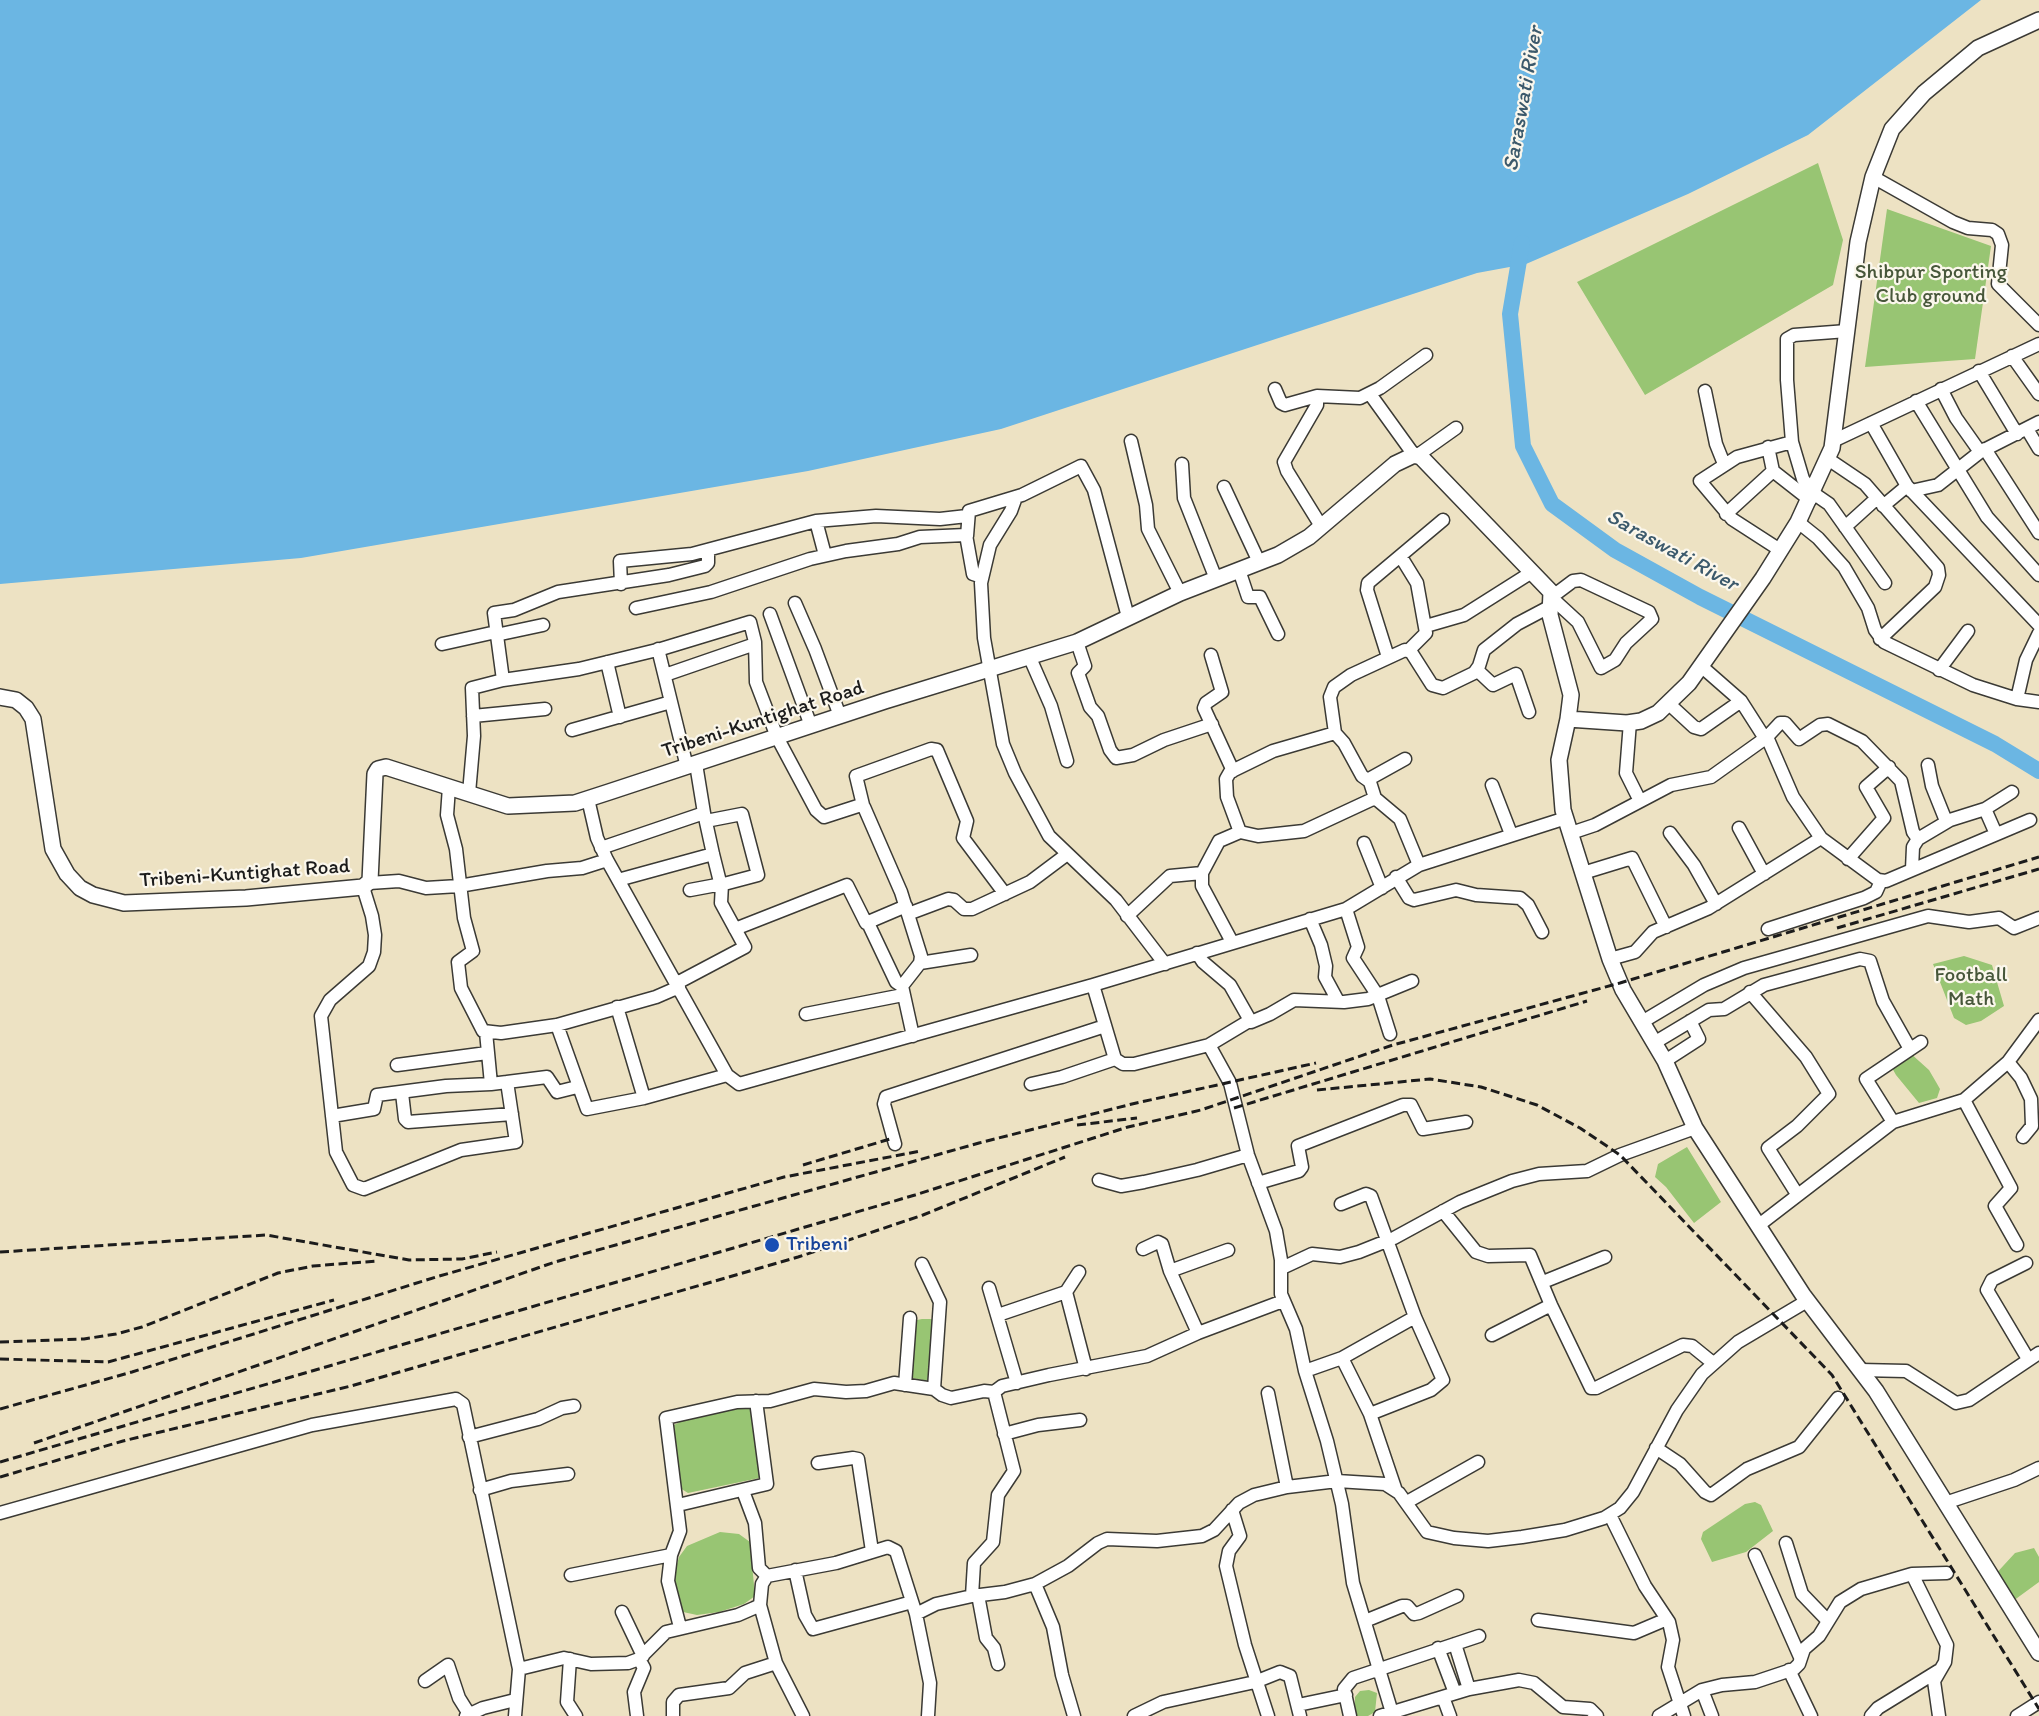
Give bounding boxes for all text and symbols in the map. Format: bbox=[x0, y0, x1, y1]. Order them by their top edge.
water label: Saraswati River bbox=[1498, 25, 1550, 173]
park label: Shibpur Sporting Club ground bbox=[1855, 260, 2007, 310]
water label: Saraswati River bbox=[1602, 504, 1742, 598]
street label: Tribeni-Kuntighat Road bbox=[659, 675, 867, 765]
street label: Tribeni-Kuntighat Road bbox=[139, 854, 351, 894]
park label: Football Math bbox=[1934, 963, 2008, 1013]
place label: Tribeni bbox=[786, 1232, 848, 1258]
marker: Tribeni bbox=[763, 1236, 781, 1254]

